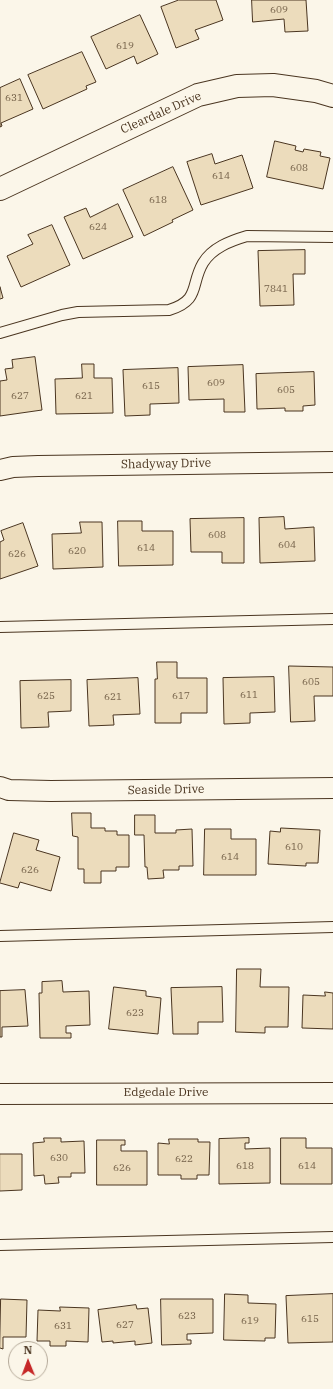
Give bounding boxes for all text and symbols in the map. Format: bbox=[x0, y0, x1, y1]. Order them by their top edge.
house number: 609 bbox=[270, 4, 288, 16]
house number: 619 bbox=[116, 40, 134, 52]
street label: Cleardale Drive bbox=[118, 89, 204, 137]
house number: 631 bbox=[5, 92, 23, 104]
house number: 608 bbox=[290, 162, 308, 174]
house number: 614 bbox=[212, 170, 230, 182]
house number: 618 bbox=[149, 194, 167, 206]
house number: 624 bbox=[89, 221, 107, 233]
house number: 7841 bbox=[264, 283, 288, 295]
house number: 609 bbox=[207, 377, 225, 389]
house number: 615 bbox=[142, 380, 160, 392]
house number: 605 bbox=[277, 384, 295, 396]
house number: 627 bbox=[11, 390, 29, 402]
house number: 621 bbox=[75, 390, 93, 402]
street label: Shadyway Drive bbox=[121, 456, 211, 472]
house number: 608 bbox=[208, 529, 226, 541]
house number: 604 bbox=[278, 539, 296, 551]
house number: 614 bbox=[137, 542, 155, 554]
house number: 620 bbox=[68, 545, 86, 557]
house number: 626 bbox=[8, 548, 26, 560]
house number: 605 bbox=[302, 676, 320, 688]
house number: 611 bbox=[240, 689, 258, 701]
house number: 625 bbox=[37, 690, 55, 702]
house number: 617 bbox=[172, 690, 190, 702]
house number: 621 bbox=[104, 691, 122, 703]
street label: Seaside Drive bbox=[128, 782, 204, 798]
house number: 610 bbox=[285, 841, 303, 853]
house number: 614 bbox=[221, 851, 239, 863]
house number: 626 bbox=[21, 864, 39, 876]
house number: 623 bbox=[126, 1007, 144, 1019]
street label: Edgedale Drive bbox=[124, 1086, 208, 1100]
house number: 630 bbox=[50, 1152, 68, 1164]
house number: 622 bbox=[175, 1153, 193, 1165]
house number: 618 bbox=[236, 1160, 254, 1172]
house number: 614 bbox=[298, 1160, 316, 1172]
house number: 626 bbox=[113, 1162, 131, 1174]
house number: 623 bbox=[178, 1310, 196, 1322]
house number: 615 bbox=[301, 1313, 319, 1325]
house number: 619 bbox=[241, 1315, 259, 1327]
house number: 627 bbox=[116, 1319, 134, 1331]
house number: 631 bbox=[54, 1320, 72, 1332]
north arrow bbox=[8, 1341, 48, 1381]
text: N bbox=[23, 1343, 32, 1357]

